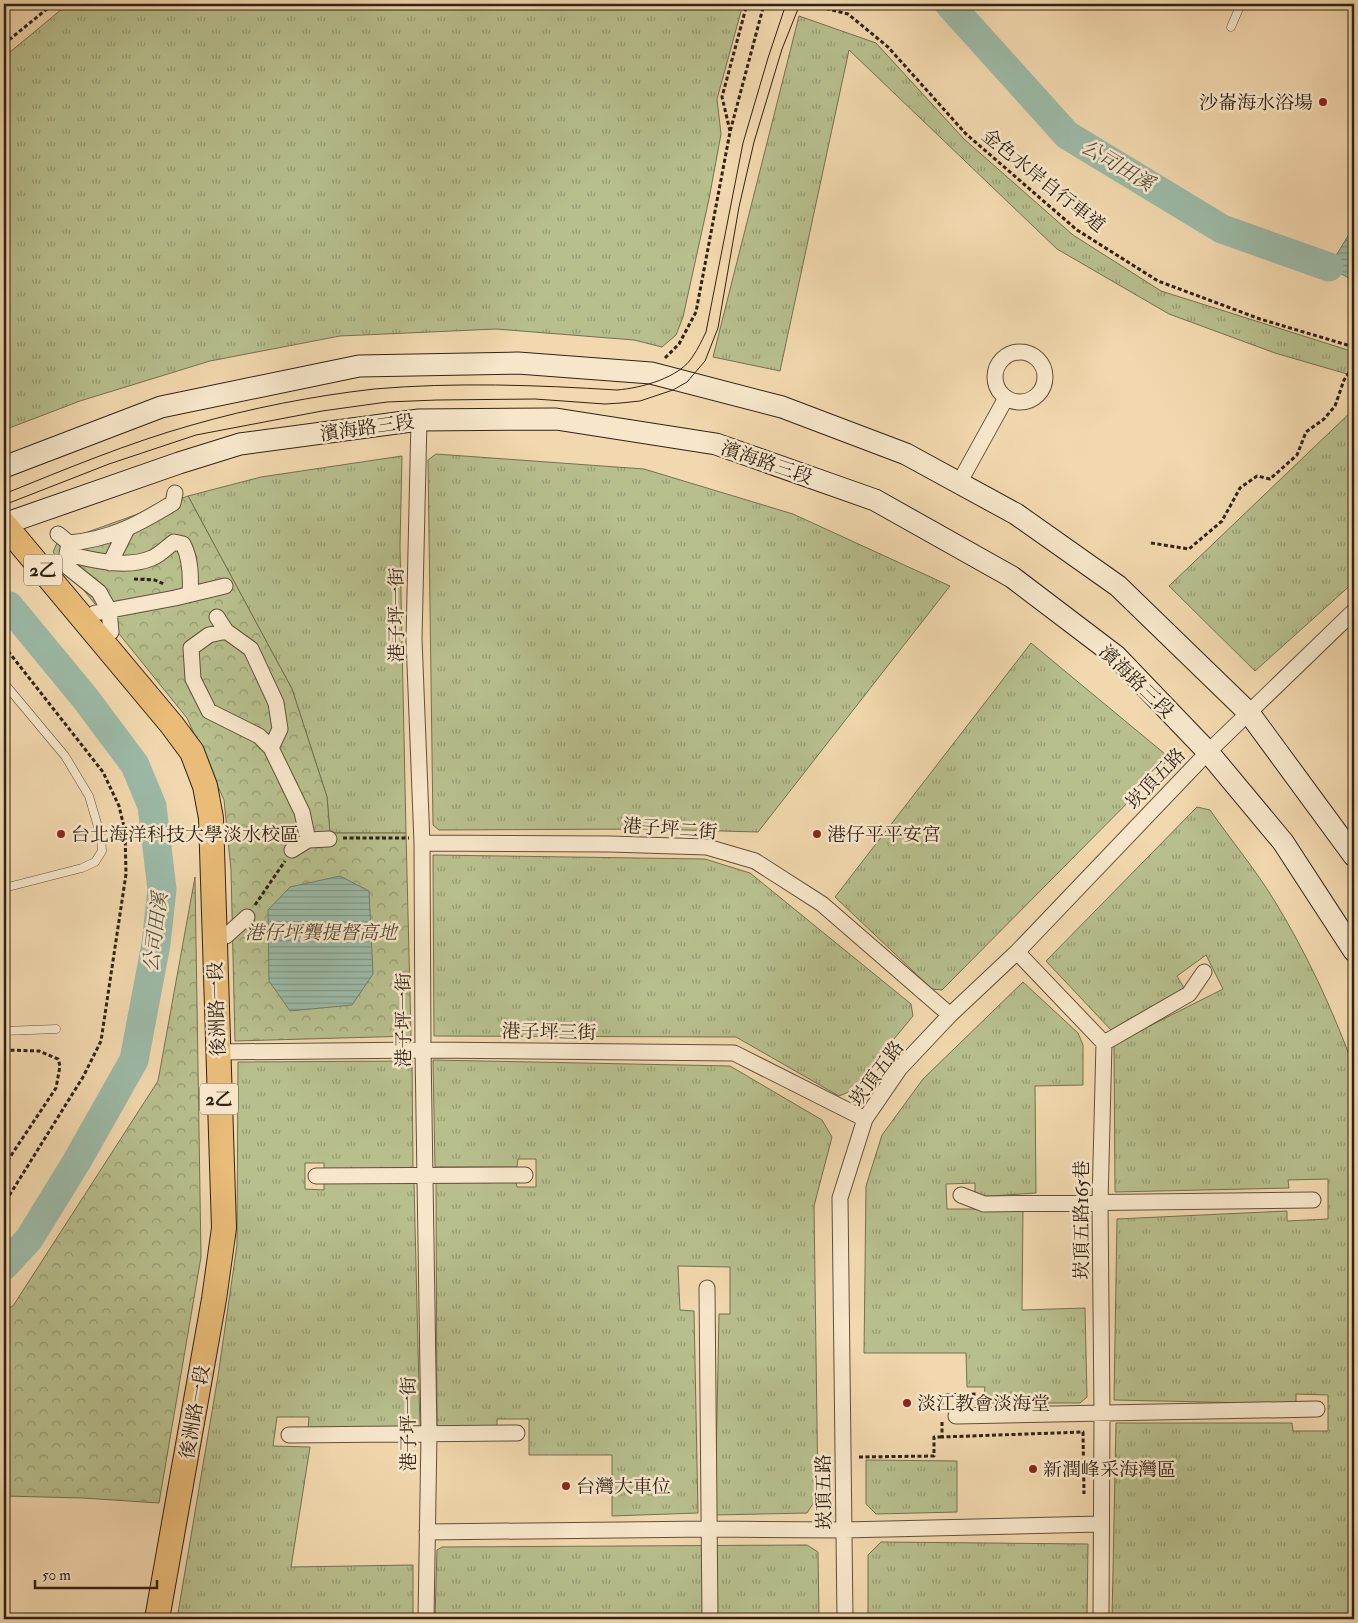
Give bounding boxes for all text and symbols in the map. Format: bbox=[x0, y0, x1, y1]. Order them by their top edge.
place label: 沙崙海水浴場 bbox=[1199, 91, 1313, 115]
marker: 沙崙海水浴場 bbox=[1317, 96, 1329, 108]
street label: 金色水岸自行車道 bbox=[977, 124, 1110, 238]
water label: 公司田溪 bbox=[1077, 134, 1160, 198]
street label: 濱海路三段 bbox=[318, 409, 416, 446]
street label: 濱海路三段 bbox=[718, 436, 816, 490]
road number: 2乙 bbox=[24, 554, 62, 586]
street label: 港子坪一街 bbox=[385, 567, 409, 663]
street label: 濱海路三段 bbox=[1094, 640, 1179, 723]
street label: 崁頂五路 bbox=[1121, 743, 1191, 814]
street label: 港子坪二街 bbox=[622, 814, 718, 844]
place label: 台北海洋科技大學淡水校區 bbox=[71, 823, 299, 847]
place label: 港仔平平安宮 bbox=[827, 823, 941, 847]
marker: 台北海洋科技大學淡水校區 bbox=[55, 828, 67, 840]
marker: 港仔平平安宮 bbox=[811, 828, 823, 840]
water label: 公司田溪 bbox=[138, 889, 173, 973]
park label: 港仔坪龔提督高地 bbox=[245, 921, 399, 945]
street label: 後洲路一段 bbox=[203, 961, 231, 1057]
street label: 港子坪一街 bbox=[392, 972, 416, 1068]
street label: 港子坪三街 bbox=[501, 1019, 597, 1045]
street label: 崁頂五路 bbox=[844, 1036, 909, 1111]
road number: 2乙 bbox=[200, 1084, 238, 1114]
street label: 崁頂五路165巷 bbox=[1070, 1160, 1094, 1280]
street label: 後洲路一段 bbox=[175, 1363, 215, 1461]
street label: 港子坪一街 bbox=[397, 1376, 421, 1472]
place label: 淡江教會淡海堂 bbox=[917, 1392, 1050, 1416]
marker: 淡江教會淡海堂 bbox=[901, 1397, 913, 1409]
street label: 崁頂五路 bbox=[811, 1454, 837, 1530]
place label: 新潤峰采海灣區 bbox=[1043, 1458, 1176, 1482]
marker: 新潤峰采海灣區 bbox=[1027, 1463, 1039, 1475]
place label: 台灣大車位 bbox=[576, 1475, 671, 1499]
marker: 台灣大車位 bbox=[560, 1480, 572, 1492]
scale bar bbox=[35, 1558, 158, 1590]
text: 50 m bbox=[42, 1566, 71, 1585]

